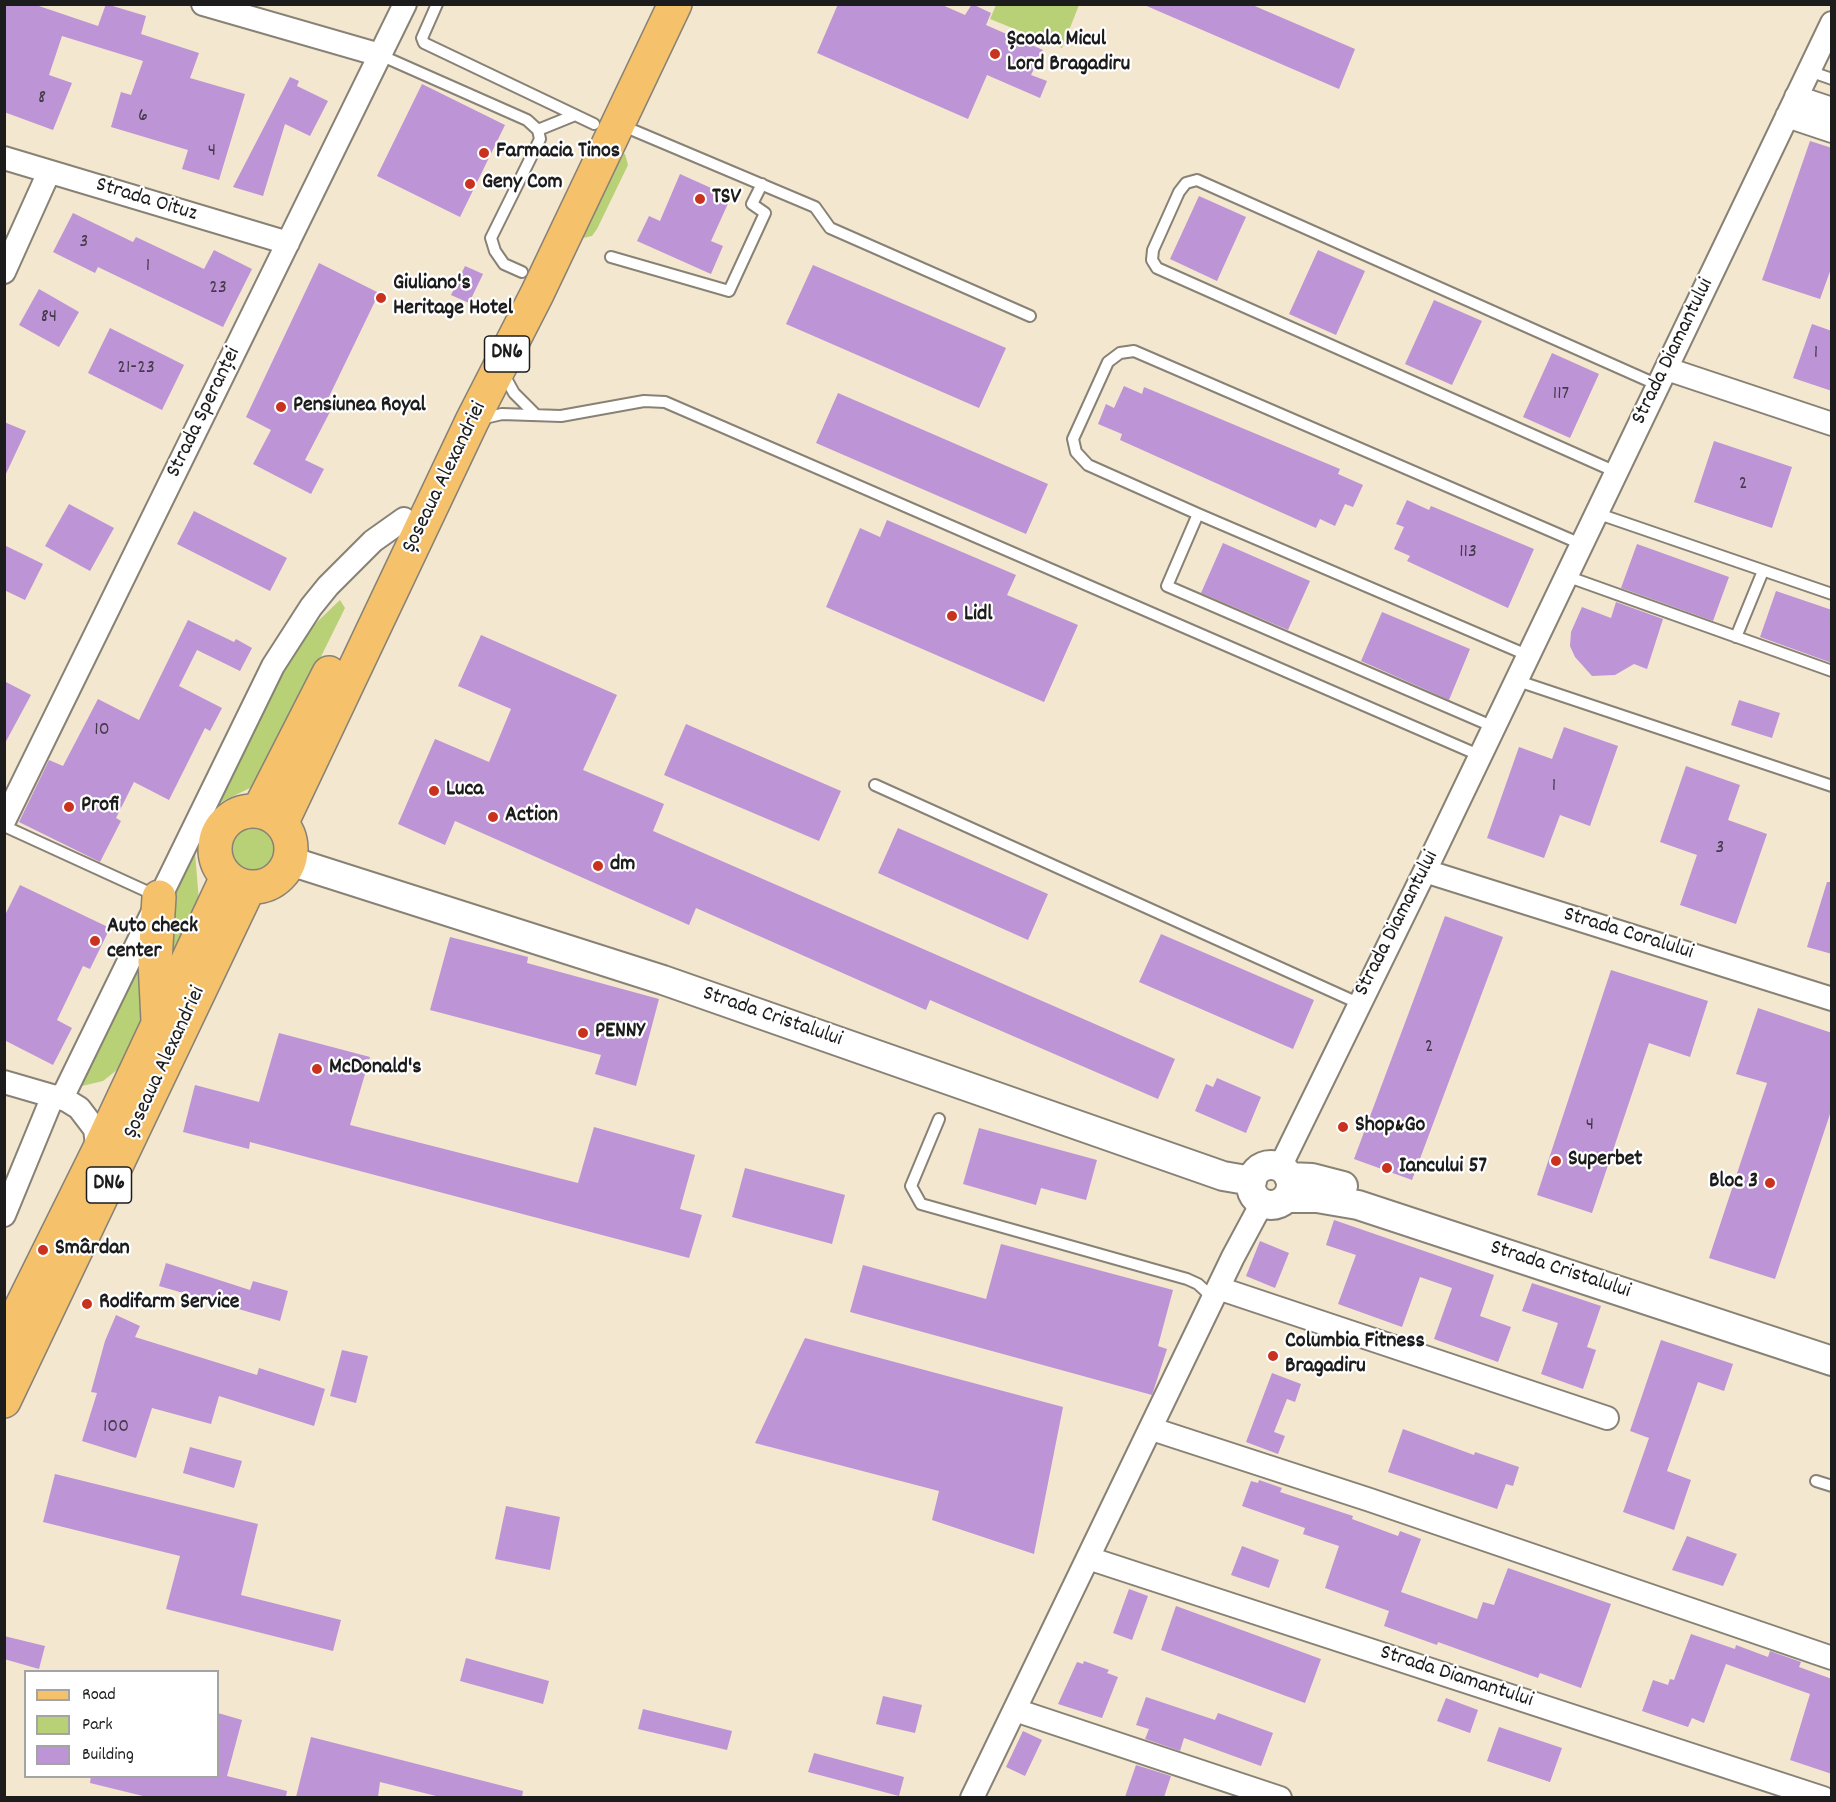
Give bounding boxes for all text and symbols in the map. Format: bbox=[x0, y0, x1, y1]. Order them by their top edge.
place label: Școala Micul Lord Bragadiru bbox=[1007, 28, 1130, 80]
marker: Școala Micul Lord Bragadiru bbox=[988, 47, 1002, 61]
house number: 8 bbox=[38, 87, 46, 111]
house number: 6 bbox=[138, 105, 148, 129]
house number: 4 bbox=[208, 140, 216, 164]
place label: Farmacia Tinos bbox=[496, 140, 620, 166]
marker: Farmacia Tinos bbox=[477, 146, 491, 160]
place label: Geny Com bbox=[482, 171, 563, 197]
street label: Strada Oituz bbox=[92, 173, 200, 229]
marker: Geny Com bbox=[463, 177, 477, 191]
place label: TSV bbox=[712, 186, 741, 212]
marker: TSV bbox=[693, 192, 707, 206]
house number: 3 bbox=[80, 231, 88, 255]
house number: 1 bbox=[146, 255, 150, 279]
place label: Giuliano's Heritage Hotel bbox=[393, 272, 513, 324]
street label: Strada Diamantului bbox=[1627, 274, 1721, 430]
house number: 23 bbox=[209, 277, 227, 301]
marker: Giuliano's Heritage Hotel bbox=[374, 291, 388, 305]
house number: 84 bbox=[41, 306, 57, 330]
road number: DN6 bbox=[484, 336, 530, 372]
house number: 1 bbox=[1814, 342, 1818, 366]
street label: Strada Speranței bbox=[162, 343, 248, 483]
house number: 21-23 bbox=[117, 357, 155, 381]
house number: 117 bbox=[1553, 383, 1569, 407]
place label: Pensiunea Royal bbox=[293, 394, 426, 420]
street label: Șoseaua Alexandriei bbox=[398, 398, 494, 558]
marker: Pensiunea Royal bbox=[274, 400, 288, 414]
house number: 2 bbox=[1739, 473, 1747, 497]
house number: 113 bbox=[1459, 541, 1477, 565]
place label: Lidl bbox=[964, 603, 993, 629]
marker: Lidl bbox=[945, 609, 959, 623]
house number: 10 bbox=[94, 719, 110, 743]
house number: 1 bbox=[1552, 775, 1556, 799]
place label: Luca bbox=[446, 778, 484, 804]
marker: Luca bbox=[427, 784, 441, 798]
place label: Profi bbox=[81, 794, 119, 820]
marker: Profi bbox=[62, 800, 76, 814]
place label: Action bbox=[505, 804, 558, 830]
marker: Action bbox=[486, 810, 500, 824]
house number: 3 bbox=[1716, 837, 1724, 861]
street label: Strada Diamantului bbox=[1350, 847, 1446, 1001]
place label: dm bbox=[610, 853, 635, 879]
marker: dm bbox=[591, 859, 605, 873]
street label: Strada Coralului bbox=[1560, 903, 1696, 967]
place label: Auto check center bbox=[107, 915, 198, 966]
marker: Auto check center bbox=[88, 934, 102, 948]
street label: Strada Cristalului bbox=[699, 982, 845, 1054]
street label: Șoseaua Alexandriei bbox=[119, 983, 213, 1143]
place label: PENNY bbox=[595, 1020, 645, 1046]
marker: PENNY bbox=[576, 1026, 590, 1040]
house number: 2 bbox=[1425, 1036, 1433, 1060]
place label: McDonald's bbox=[329, 1056, 422, 1082]
marker: McDonald's bbox=[310, 1062, 324, 1076]
place label: Shop&Go bbox=[1355, 1114, 1425, 1140]
house number: 4 bbox=[1586, 1114, 1594, 1138]
marker: Shop&Go bbox=[1336, 1120, 1350, 1134]
place label: Superbet bbox=[1568, 1148, 1642, 1174]
marker: Superbet bbox=[1549, 1154, 1563, 1168]
place label: Iancului 57 bbox=[1399, 1155, 1487, 1181]
marker: Iancului 57 bbox=[1380, 1161, 1394, 1175]
road number: DN6 bbox=[86, 1167, 132, 1203]
place label: Bloc 3 bbox=[1709, 1170, 1758, 1196]
marker: Bloc 3 bbox=[1763, 1176, 1777, 1190]
street label: Strada Cristalului bbox=[1486, 1236, 1634, 1306]
place label: Smârdan bbox=[55, 1237, 130, 1263]
marker: Smârdan bbox=[36, 1243, 50, 1257]
place label: Rodifarm Service bbox=[99, 1291, 239, 1317]
marker: Rodifarm Service bbox=[80, 1297, 94, 1311]
place label: Columbia Fitness Bragadiru bbox=[1285, 1330, 1425, 1382]
marker: Columbia Fitness Bragadiru bbox=[1266, 1349, 1280, 1363]
house number: 100 bbox=[103, 1416, 129, 1440]
street label: Strada Diamantului bbox=[1376, 1641, 1536, 1715]
legend bbox=[24, 1670, 219, 1778]
text: Road bbox=[82, 1683, 116, 1708]
text: Park bbox=[82, 1713, 113, 1738]
text: Building bbox=[82, 1743, 134, 1768]

